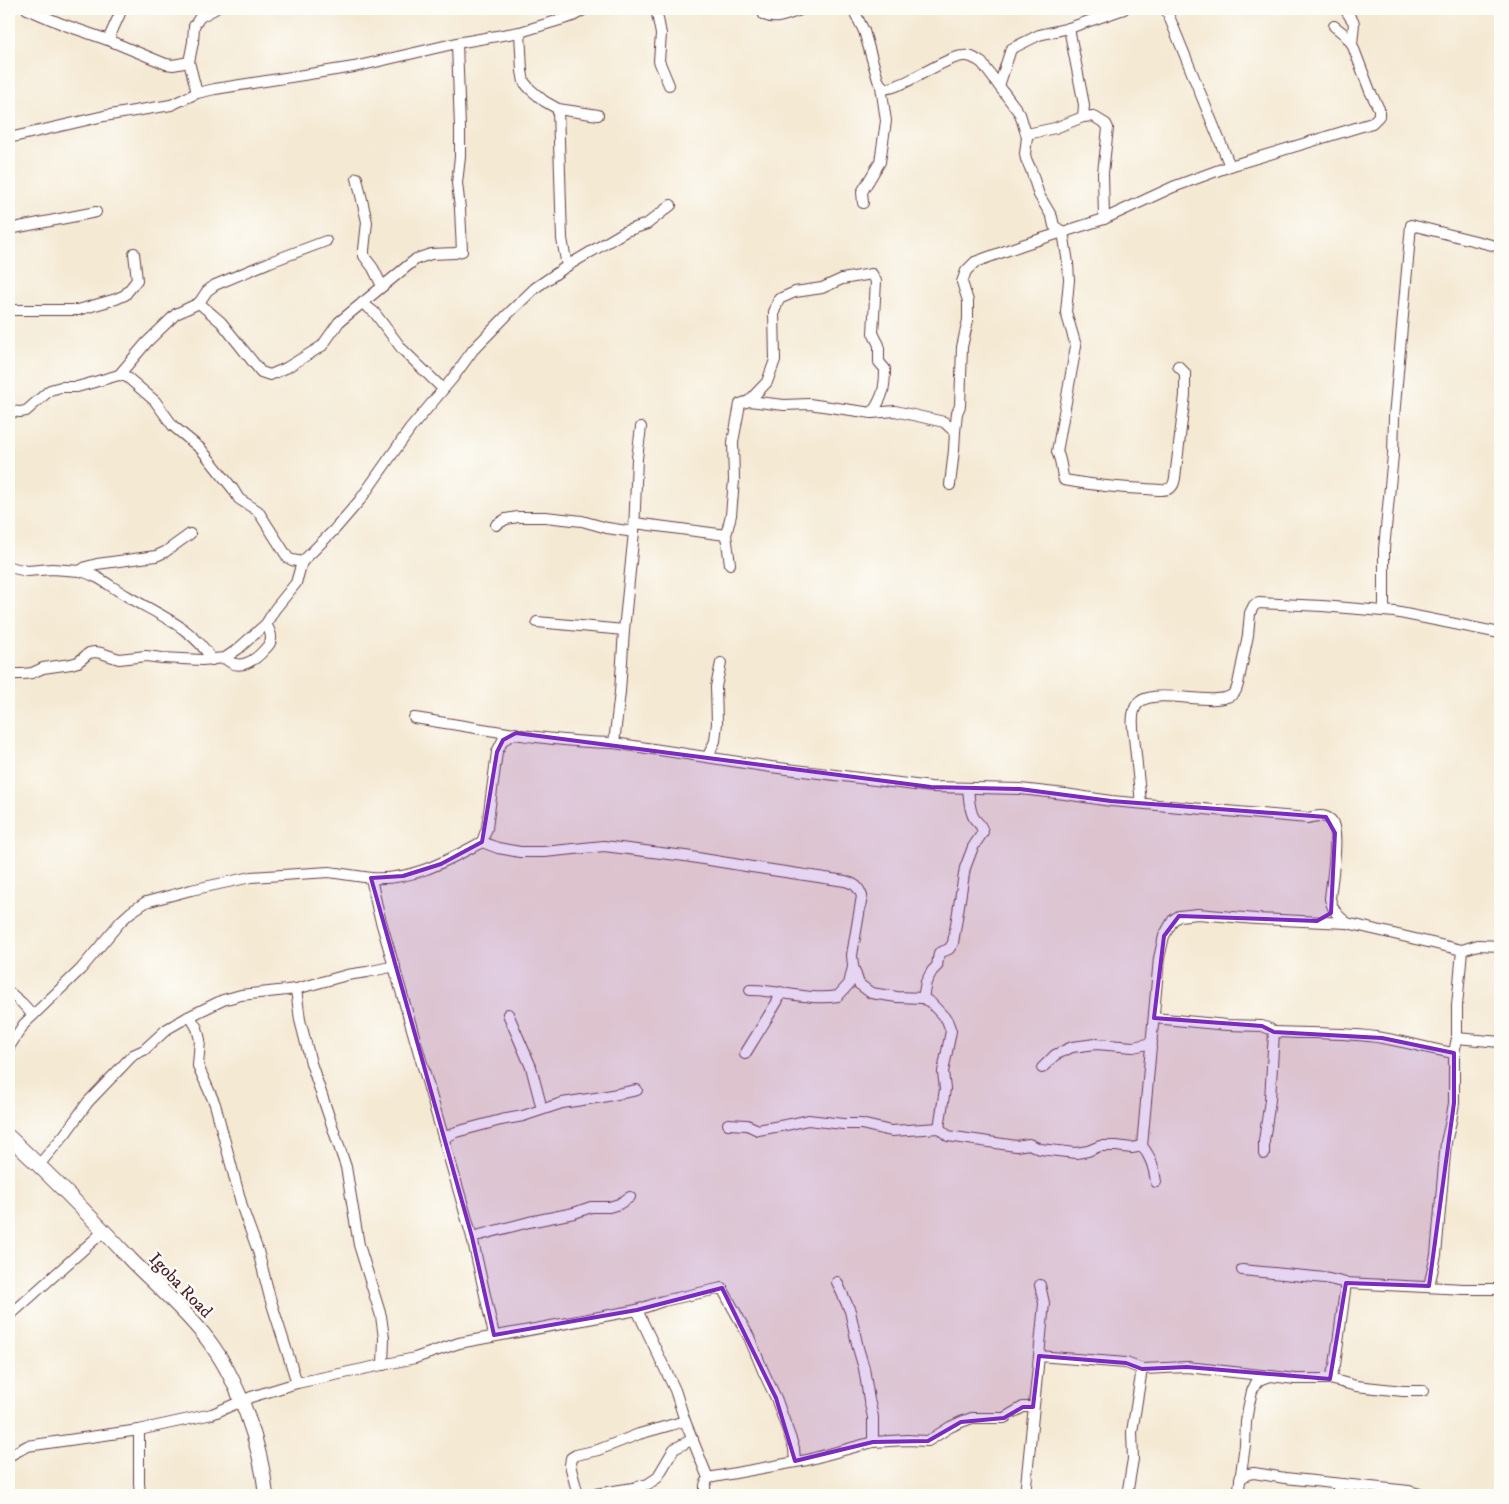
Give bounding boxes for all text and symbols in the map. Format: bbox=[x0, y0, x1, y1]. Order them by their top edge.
street label: Igoba Road bbox=[144, 1249, 217, 1323]

